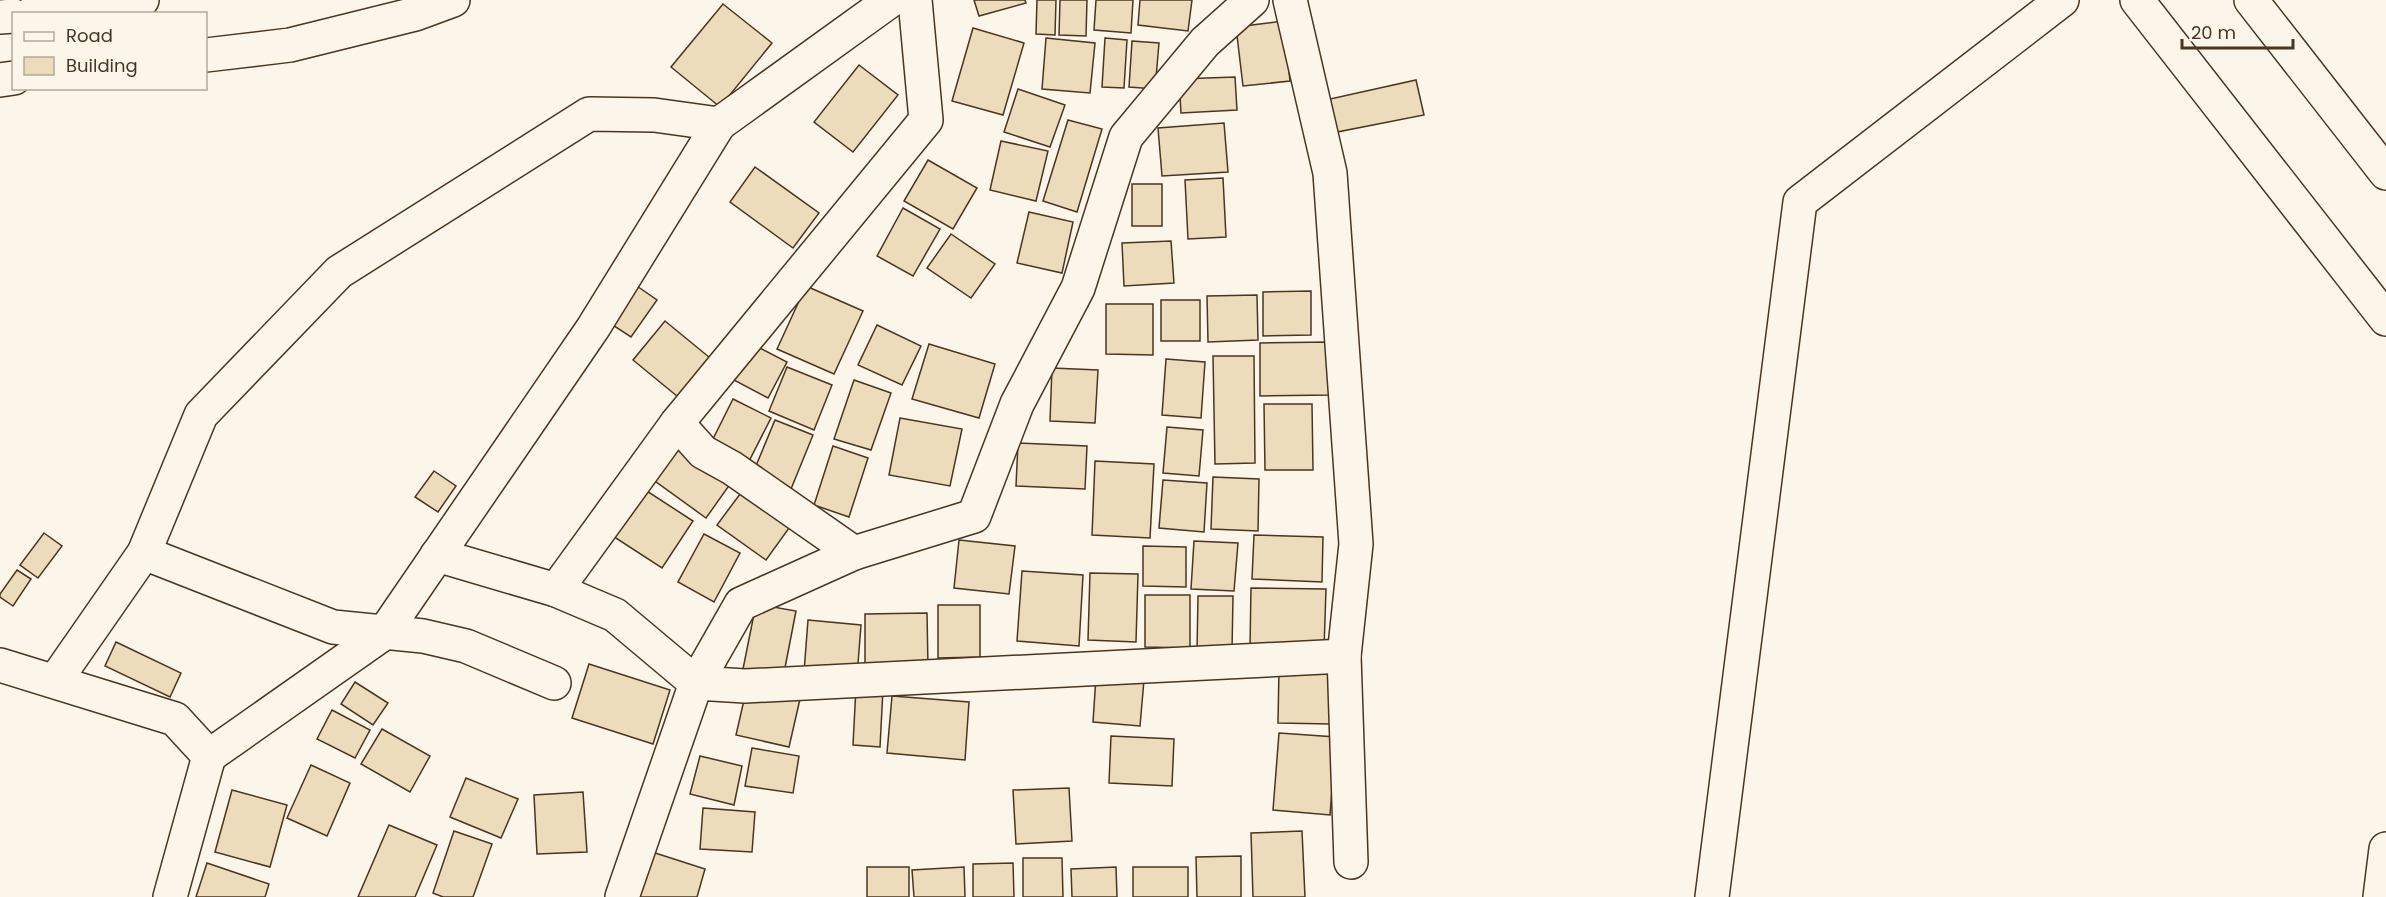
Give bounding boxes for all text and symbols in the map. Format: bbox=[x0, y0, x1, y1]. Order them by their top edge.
legend bbox=[12, 12, 207, 90]
scale bar bbox=[2182, 12, 2293, 50]
text: 20 m bbox=[2191, 20, 2236, 45]
text: Road bbox=[66, 23, 113, 48]
text: Building bbox=[66, 53, 138, 78]

